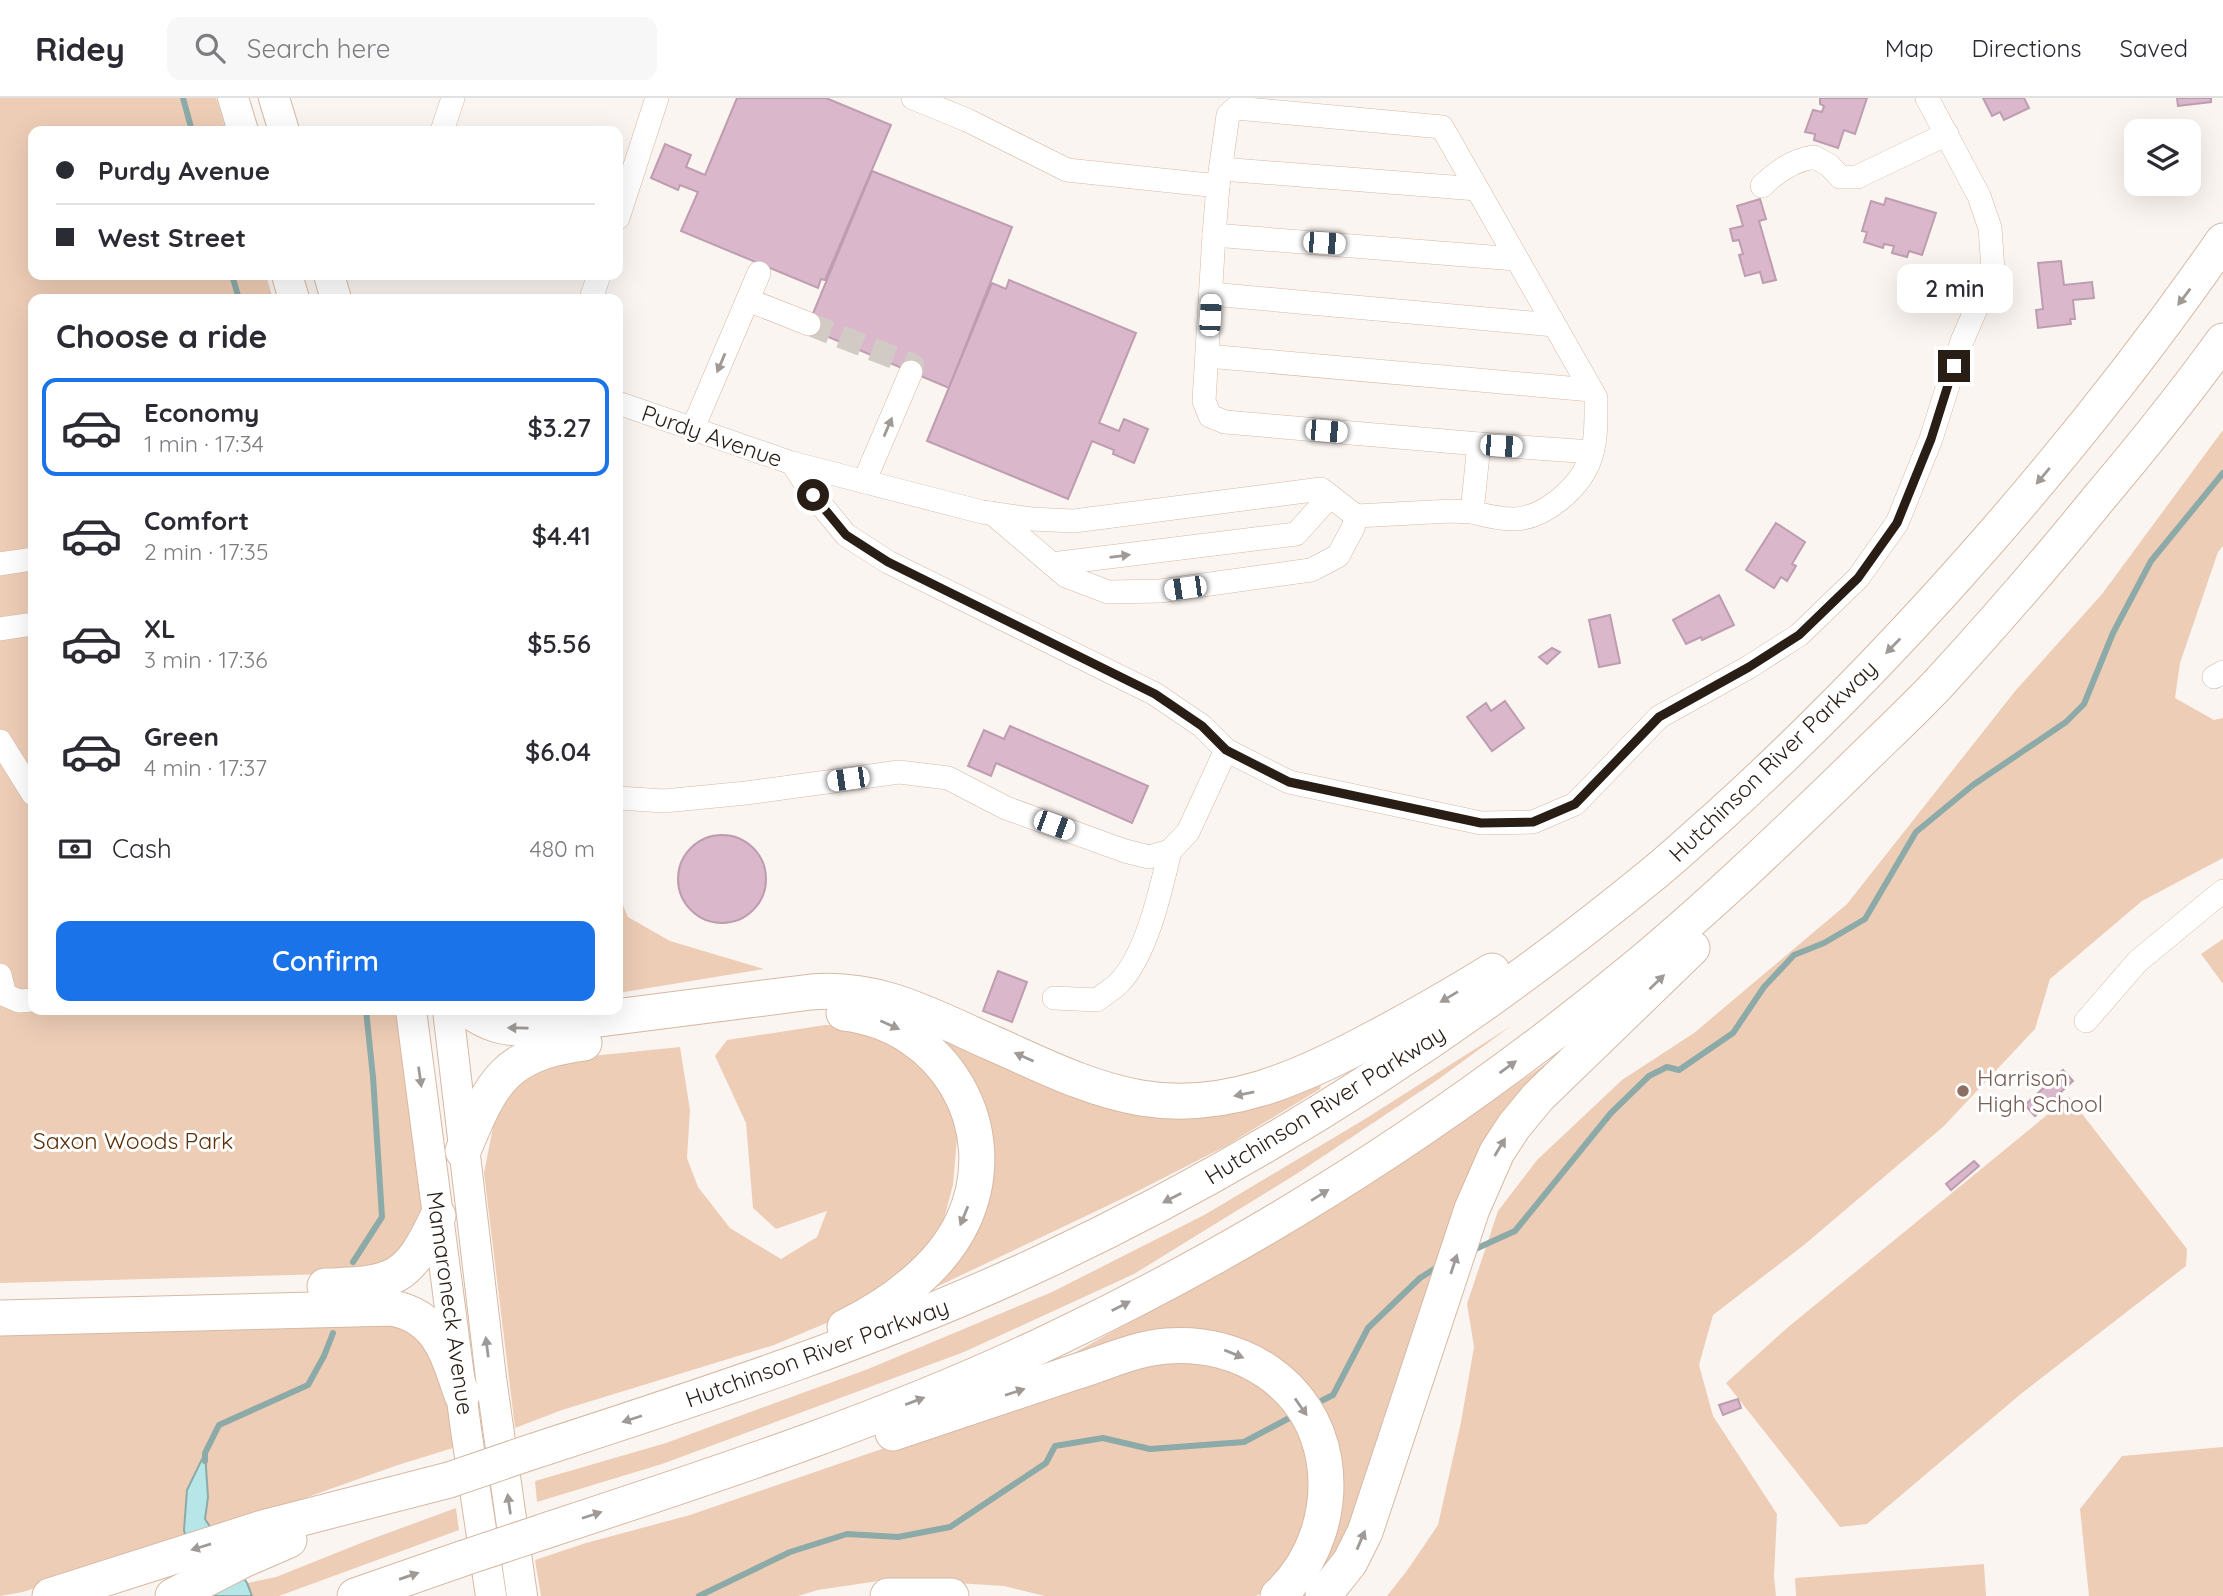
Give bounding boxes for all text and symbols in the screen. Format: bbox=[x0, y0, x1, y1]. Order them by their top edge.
search box bbox=[167, 17, 657, 80]
text: Ridey bbox=[35, 28, 125, 69]
icon: search bbox=[191, 29, 229, 67]
text: Search here bbox=[247, 32, 390, 65]
text: Map bbox=[1885, 33, 1934, 63]
text: Directions bbox=[1972, 33, 2082, 63]
text: Saved bbox=[2120, 33, 2188, 63]
map controls bbox=[2124, 119, 2201, 196]
button: layers bbox=[2124, 119, 2201, 196]
text: Purdy Avenue bbox=[98, 154, 270, 187]
text: West Street bbox=[98, 221, 246, 254]
car bbox=[1303, 231, 1346, 255]
callout: 2 min bbox=[1896, 264, 2012, 314]
text: 2 min bbox=[1925, 274, 1985, 303]
one-way arrow bbox=[2177, 288, 2191, 306]
car bbox=[1199, 293, 1222, 337]
text: Choose a ride bbox=[56, 316, 268, 356]
route end bbox=[1938, 350, 1970, 382]
one-way arrow bbox=[715, 353, 727, 373]
icon: car bbox=[60, 396, 123, 459]
text: Economy bbox=[144, 396, 259, 429]
street label: Purdy Avenue bbox=[638, 398, 786, 473]
text: $3.27 bbox=[528, 411, 591, 444]
one-way arrow bbox=[882, 416, 893, 437]
car bbox=[1305, 419, 1348, 443]
text: 1 min · 17:34 bbox=[144, 429, 264, 458]
car bbox=[1480, 434, 1523, 458]
one-way arrow bbox=[2036, 467, 2051, 484]
route start bbox=[797, 479, 829, 511]
icon: car bbox=[60, 504, 123, 567]
text: Comfort bbox=[144, 504, 249, 537]
text: $4.41 bbox=[532, 519, 591, 552]
text: 2 min · 17:35 bbox=[144, 537, 268, 566]
one-way arrow bbox=[1109, 550, 1131, 561]
car bbox=[1163, 575, 1208, 601]
icon: car bbox=[60, 612, 123, 675]
text: XL bbox=[144, 612, 176, 645]
text: $5.56 bbox=[527, 627, 591, 660]
one-way arrow bbox=[1885, 637, 1901, 654]
text: 3 min · 17:36 bbox=[144, 645, 268, 674]
street label: Hutchinson River Parkway bbox=[1662, 654, 1883, 868]
icon: car bbox=[60, 720, 123, 783]
text: Green bbox=[144, 720, 219, 753]
text: $6.04 bbox=[525, 735, 591, 768]
text: 4 min · 17:37 bbox=[144, 753, 267, 782]
car bbox=[826, 766, 871, 792]
car bbox=[1031, 808, 1078, 842]
icon: cash bbox=[56, 830, 94, 868]
text: Cash bbox=[112, 832, 172, 865]
text: 480 m bbox=[530, 834, 595, 863]
button: Confirm bbox=[56, 921, 595, 1001]
one-way arrow bbox=[1648, 974, 1665, 991]
one-way arrow bbox=[1439, 991, 1458, 1003]
one-way arrow bbox=[880, 1019, 900, 1031]
street label: Hutchinson River Parkway bbox=[1199, 1019, 1450, 1191]
one-way arrow bbox=[507, 1022, 529, 1033]
one-way arrow bbox=[1014, 1051, 1035, 1062]
one-way arrow bbox=[1499, 1060, 1517, 1074]
place label: Harrison High School bbox=[1977, 1063, 2103, 1118]
one-way arrow bbox=[414, 1067, 425, 1089]
marker: Harrison High School bbox=[1955, 1083, 1971, 1099]
one-way arrow bbox=[1233, 1089, 1255, 1100]
park label: Saxon Woods Park bbox=[33, 1126, 233, 1155]
one-way arrow bbox=[1494, 1137, 1507, 1156]
one-way arrow bbox=[1310, 1188, 1330, 1201]
street label: Mamaroneck Avenue bbox=[420, 1189, 481, 1417]
one-way arrow bbox=[1162, 1193, 1182, 1204]
one-way arrow bbox=[958, 1205, 969, 1226]
one-way arrow bbox=[1449, 1253, 1460, 1274]
street label: Hutchinson River Parkway bbox=[681, 1291, 953, 1414]
one-way arrow bbox=[1112, 1300, 1132, 1312]
one-way arrow bbox=[482, 1336, 493, 1358]
one-way arrow bbox=[1223, 1349, 1244, 1360]
one-way arrow bbox=[1004, 1387, 1025, 1397]
one-way arrow bbox=[904, 1395, 925, 1406]
one-way arrow bbox=[1294, 1398, 1308, 1416]
one-way arrow bbox=[621, 1414, 642, 1425]
one-way arrow bbox=[503, 1493, 514, 1515]
one-way arrow bbox=[582, 1509, 603, 1520]
one-way arrow bbox=[1356, 1529, 1367, 1550]
one-way arrow bbox=[190, 1543, 211, 1553]
one-way arrow bbox=[399, 1570, 420, 1581]

